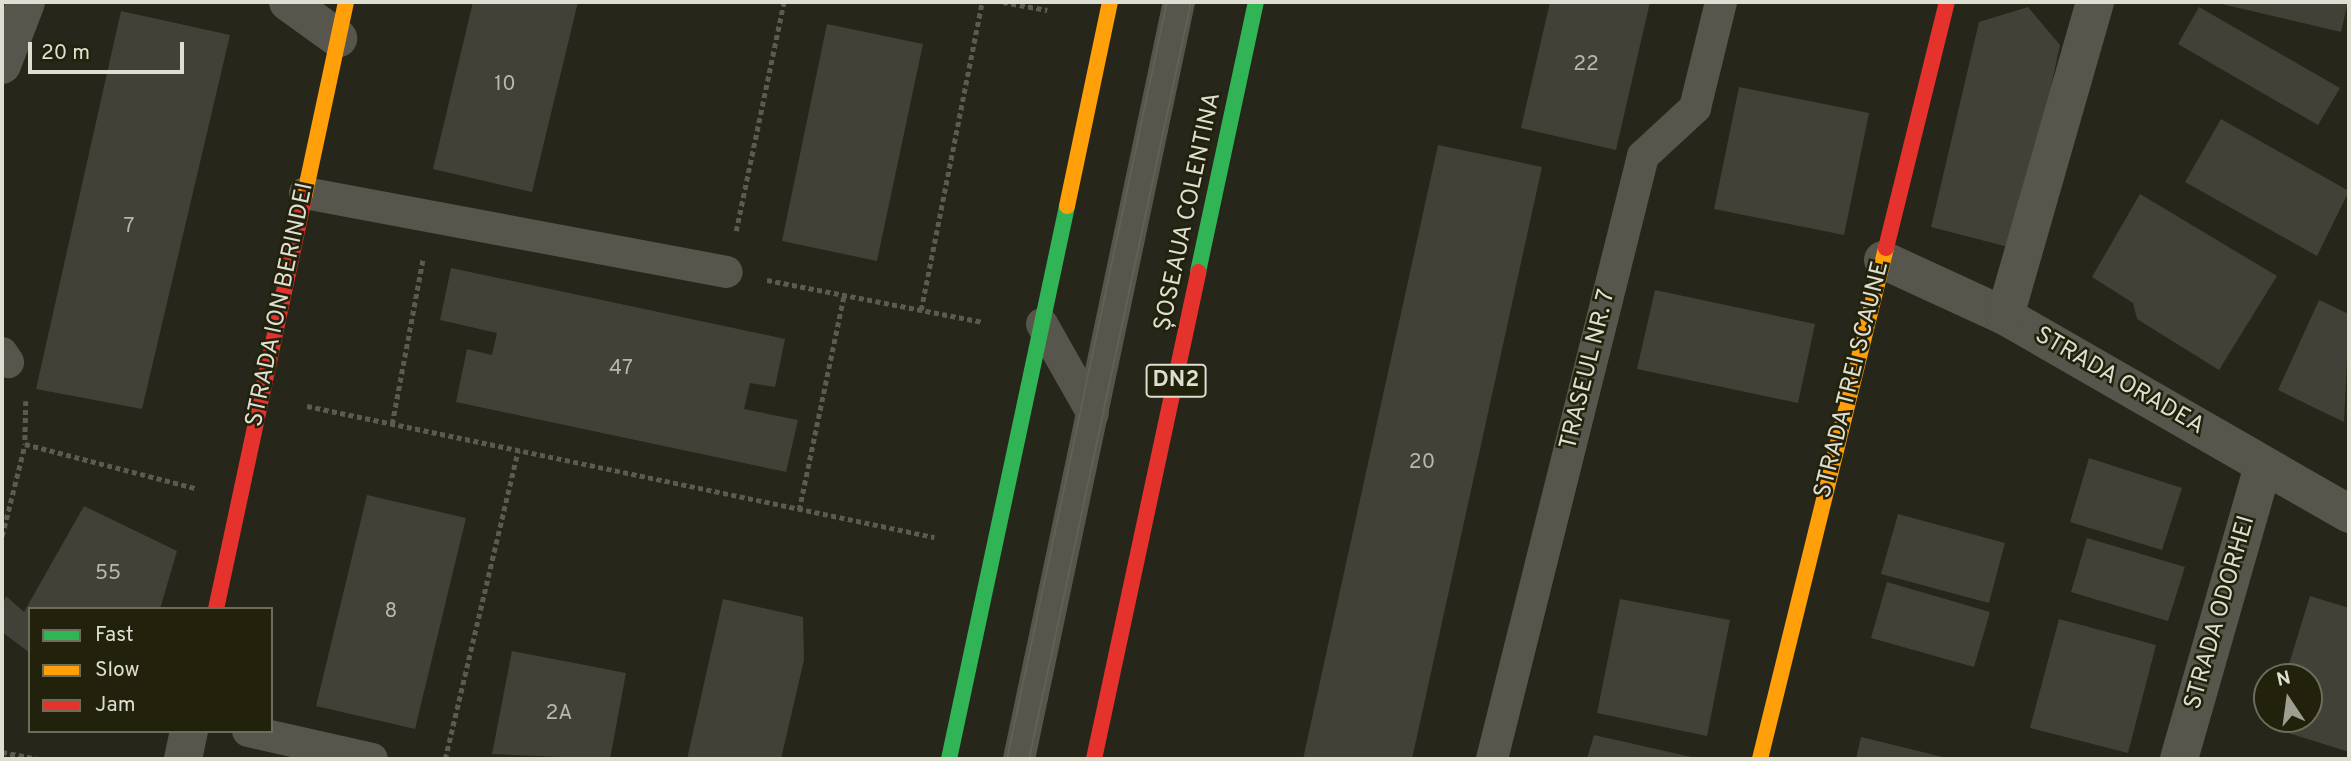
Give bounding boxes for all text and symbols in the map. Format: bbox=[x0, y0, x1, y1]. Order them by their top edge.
scale bar bbox=[32, 28, 187, 72]
text: 20 m bbox=[41, 40, 90, 67]
house number: 22 bbox=[1573, 52, 1599, 78]
house number: 10 bbox=[494, 72, 516, 98]
street label: ȘOSEAUA COLENTINA bbox=[1150, 90, 1228, 334]
street label: STRADA ION BERINDEI bbox=[241, 180, 321, 430]
house number: 7 bbox=[124, 214, 134, 240]
street label: STRADA TREI SCAUNE bbox=[1809, 258, 1897, 502]
street label: TRASEUL NR. 7 bbox=[1555, 286, 1623, 454]
street label: STRADA ORADEA bbox=[2029, 322, 2209, 442]
house number: 47 bbox=[609, 356, 633, 382]
road number: DN2 bbox=[1144, 362, 1208, 400]
house number: 20 bbox=[1409, 450, 1435, 476]
street label: STRADA ODORHEI bbox=[2179, 512, 2263, 714]
house number: 55 bbox=[95, 561, 121, 587]
house number: 8 bbox=[385, 599, 397, 625]
legend bbox=[28, 607, 273, 733]
text: Fast bbox=[95, 622, 134, 649]
text: Slow bbox=[95, 657, 140, 684]
north arrow bbox=[2253, 663, 2323, 733]
text: N bbox=[2274, 666, 2293, 693]
text: Jam bbox=[95, 692, 136, 719]
house number: 2A bbox=[545, 701, 573, 727]

